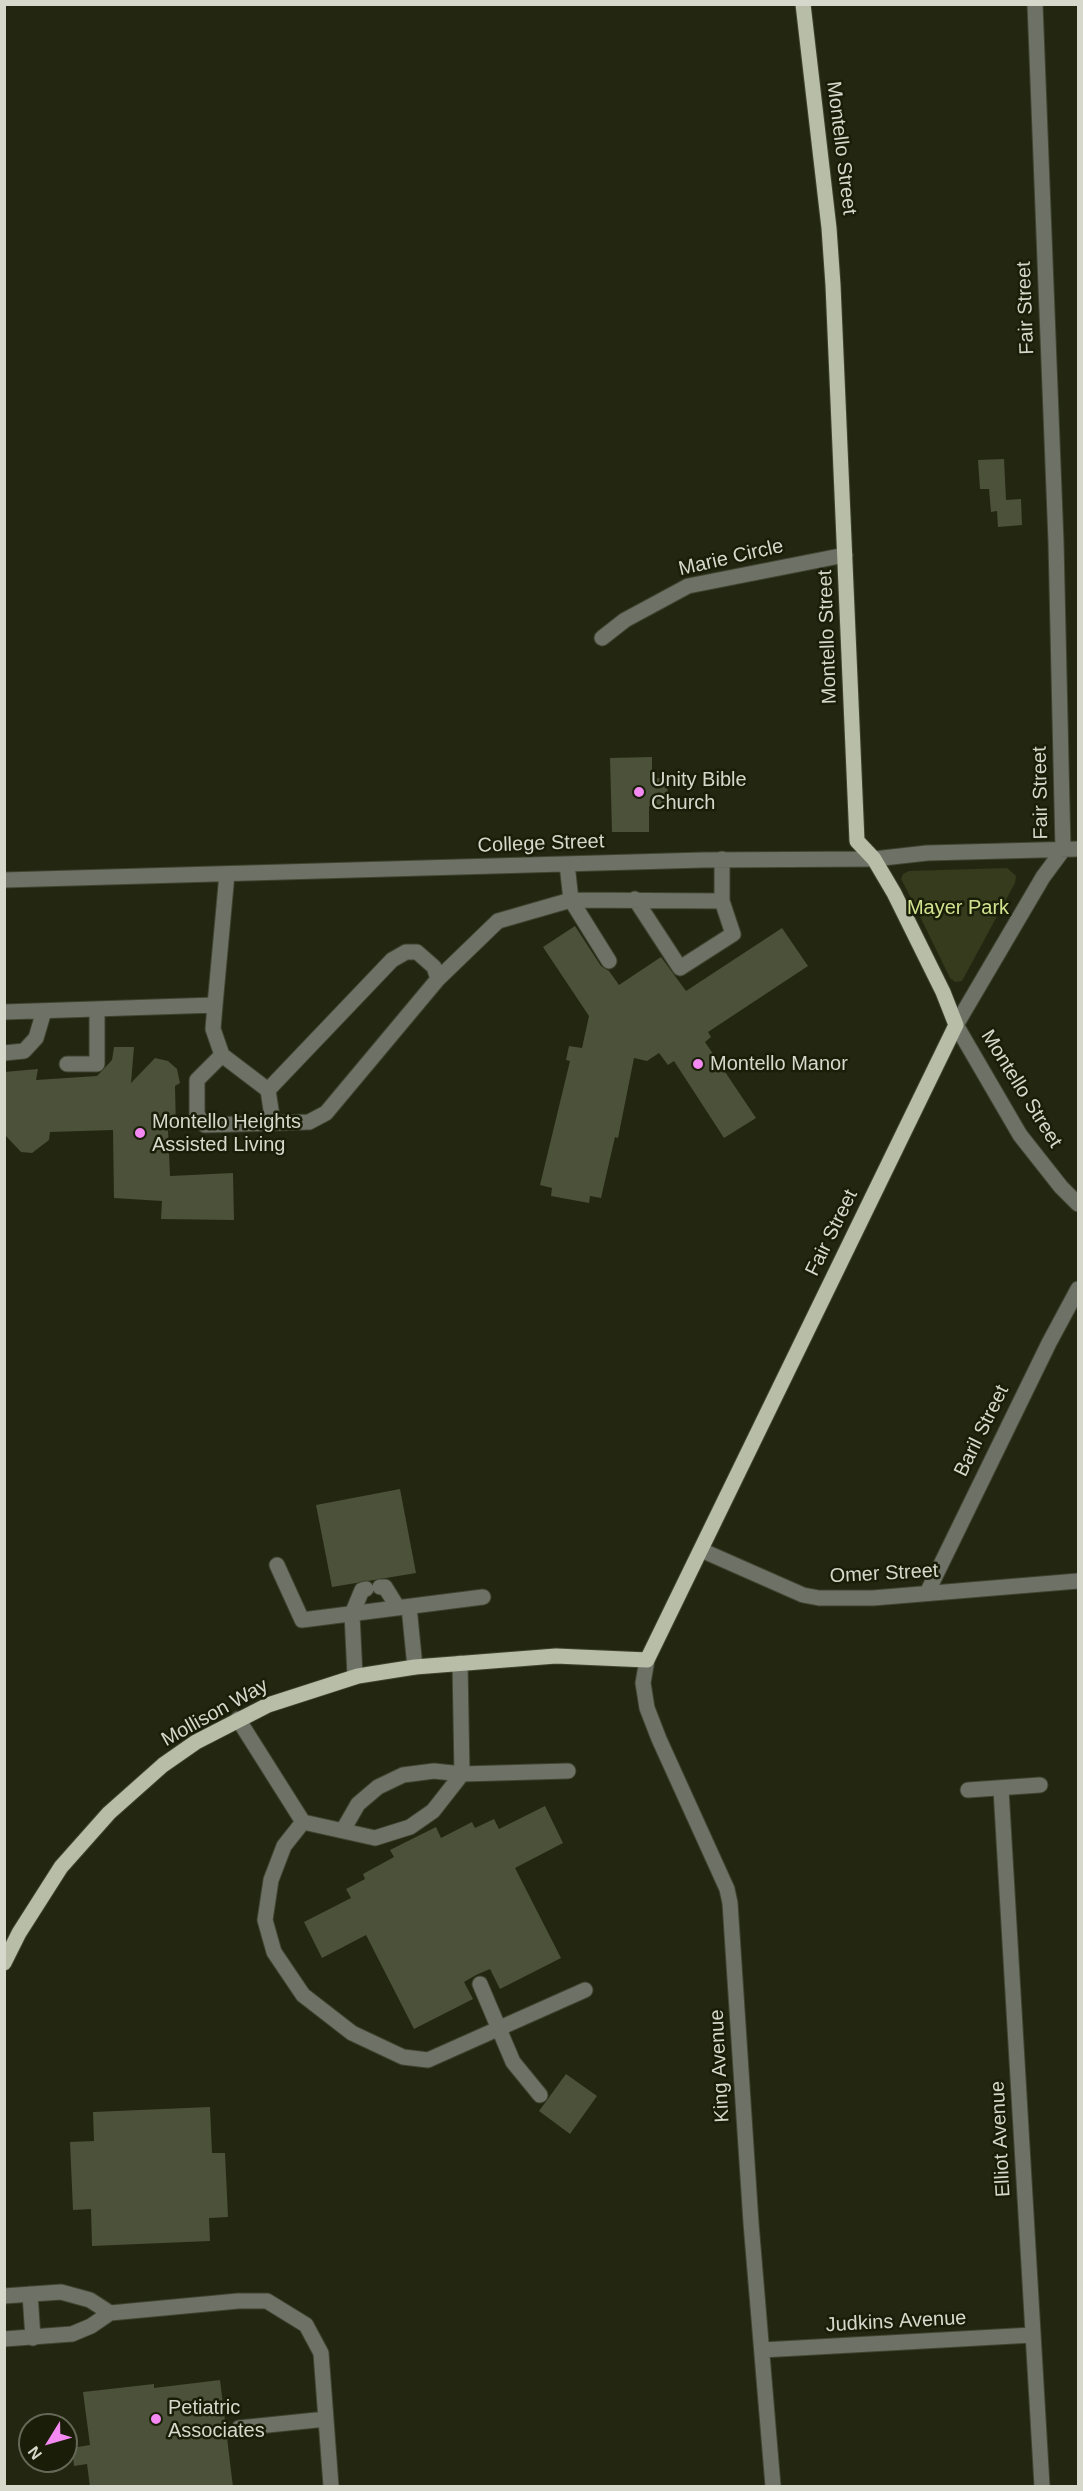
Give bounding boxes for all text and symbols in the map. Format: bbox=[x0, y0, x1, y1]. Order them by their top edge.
street label: Montello Street bbox=[821, 80, 861, 216]
street label: Fair Street bbox=[1012, 261, 1040, 355]
street label: Marie Circle bbox=[676, 534, 786, 582]
street label: Montello Street bbox=[814, 569, 842, 705]
street label: Fair Street bbox=[1028, 746, 1054, 840]
place label: Unity Bible Church bbox=[651, 768, 747, 815]
marker: Unity Bible Church bbox=[632, 785, 646, 799]
street label: College Street bbox=[477, 830, 605, 858]
park label: Mayer Park bbox=[907, 896, 1009, 920]
street label: Montello Street bbox=[975, 1026, 1067, 1152]
place label: Montello Manor bbox=[710, 1052, 848, 1076]
marker: Montello Manor bbox=[691, 1057, 705, 1071]
place label: Montello Heights Assisted Living bbox=[152, 1110, 301, 1157]
marker: Montello Heights Assisted Living bbox=[133, 1126, 147, 1140]
street label: Fair Street bbox=[801, 1186, 863, 1280]
street label: Baril Street bbox=[950, 1381, 1014, 1481]
street label: Omer Street bbox=[829, 1559, 939, 1589]
street label: Mollison Way bbox=[158, 1674, 272, 1752]
street label: King Avenue bbox=[705, 2009, 735, 2123]
street label: Elliot Avenue bbox=[986, 2080, 1016, 2198]
street label: Judkins Avenue bbox=[825, 2306, 967, 2338]
place label: Petiatric Associates bbox=[168, 2396, 265, 2443]
marker: Petiatric Associates bbox=[149, 2412, 163, 2426]
north arrow bbox=[18, 2413, 78, 2473]
text: N bbox=[25, 2443, 45, 2463]

